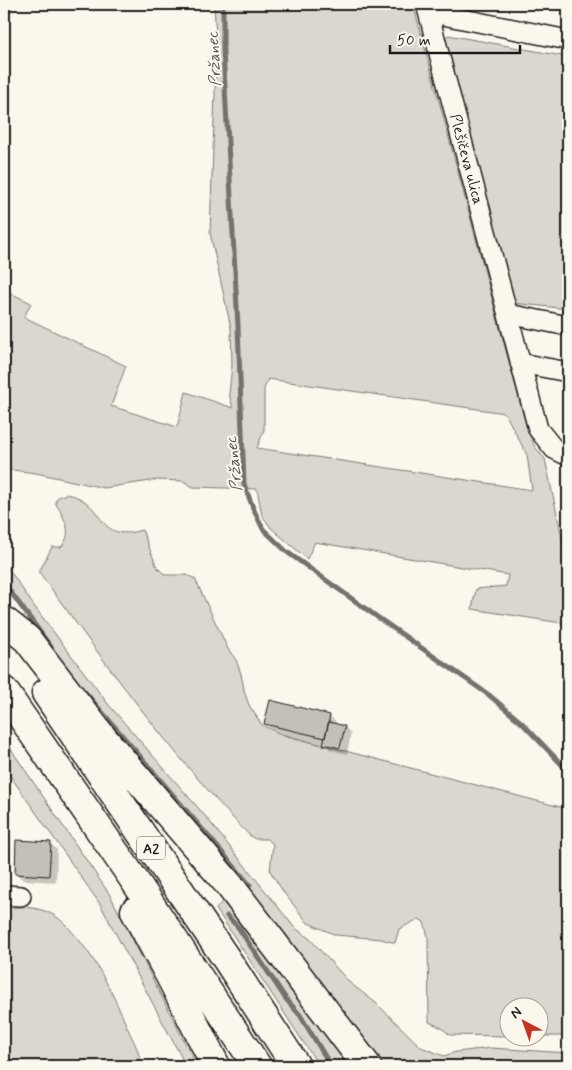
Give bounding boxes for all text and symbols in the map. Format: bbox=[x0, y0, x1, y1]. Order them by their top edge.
scale bar bbox=[390, 22, 520, 54]
water label: Pržanec bbox=[203, 30, 226, 87]
text: 50 m bbox=[397, 31, 431, 51]
street label: Plešičeva ulica bbox=[444, 112, 488, 207]
water label: Pržanec bbox=[221, 435, 248, 492]
road number: A2 bbox=[137, 836, 165, 860]
north arrow bbox=[500, 998, 550, 1048]
text: N bbox=[507, 1003, 526, 1023]

